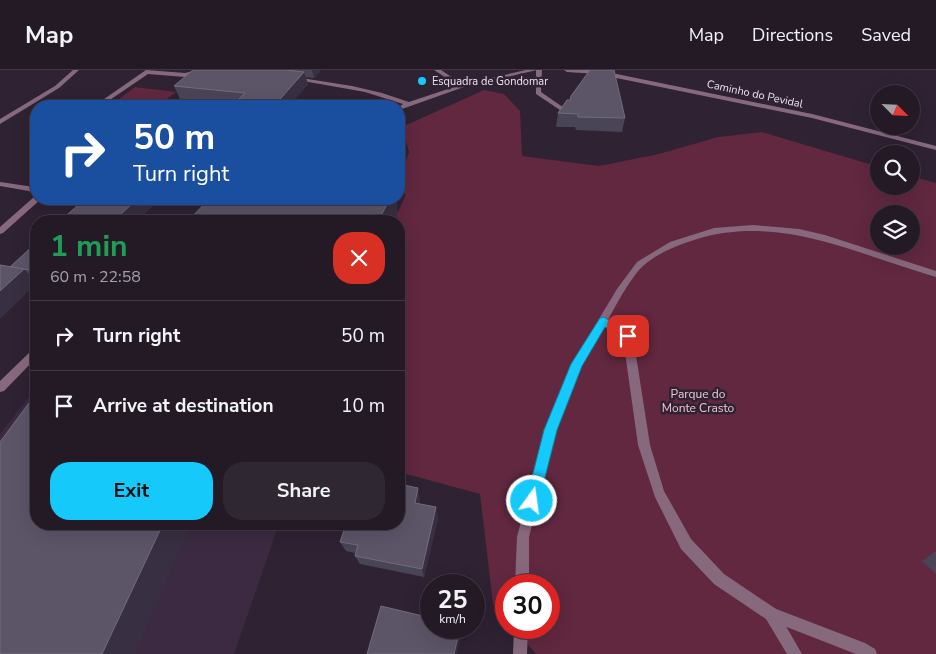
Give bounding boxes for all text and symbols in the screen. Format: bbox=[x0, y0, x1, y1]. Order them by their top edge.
text: Map bbox=[25, 19, 73, 51]
text: Map bbox=[689, 23, 724, 47]
text: Directions bbox=[752, 23, 833, 47]
text: Saved bbox=[861, 23, 911, 47]
place label: Esquadra de Gondomar bbox=[432, 74, 548, 89]
marker: Esquadra de Gondomar bbox=[416, 75, 428, 87]
street label: Caminho do Pevidal bbox=[705, 76, 805, 112]
north arrow bbox=[870, 85, 920, 135]
map controls bbox=[870, 85, 920, 255]
text: 50 m bbox=[133, 114, 215, 161]
icon: right bbox=[50, 120, 115, 185]
button: search bbox=[870, 145, 920, 195]
text: Turn right bbox=[133, 159, 229, 189]
button: layers bbox=[870, 205, 920, 255]
text: 1 min bbox=[50, 226, 128, 267]
button: close bbox=[333, 232, 385, 284]
text: 60 m · 22:58 bbox=[50, 266, 141, 288]
pin bbox=[607, 315, 649, 357]
icon: right bbox=[50, 322, 78, 350]
icon: arrive bbox=[614, 322, 642, 350]
text: Turn right bbox=[93, 323, 180, 349]
text: 50 m bbox=[341, 323, 385, 349]
park label: Parque do Monte Crasto bbox=[662, 386, 735, 416]
icon: arrive bbox=[50, 392, 78, 420]
text: Arrive at destination bbox=[93, 393, 274, 419]
text: 10 m bbox=[341, 393, 385, 419]
button: Exit bbox=[50, 462, 213, 520]
button: Share bbox=[223, 462, 385, 520]
position arrow bbox=[505, 474, 557, 526]
speed limit sign: 30 bbox=[495, 574, 560, 639]
text: 25 bbox=[437, 583, 468, 617]
text: km/h bbox=[439, 611, 466, 627]

